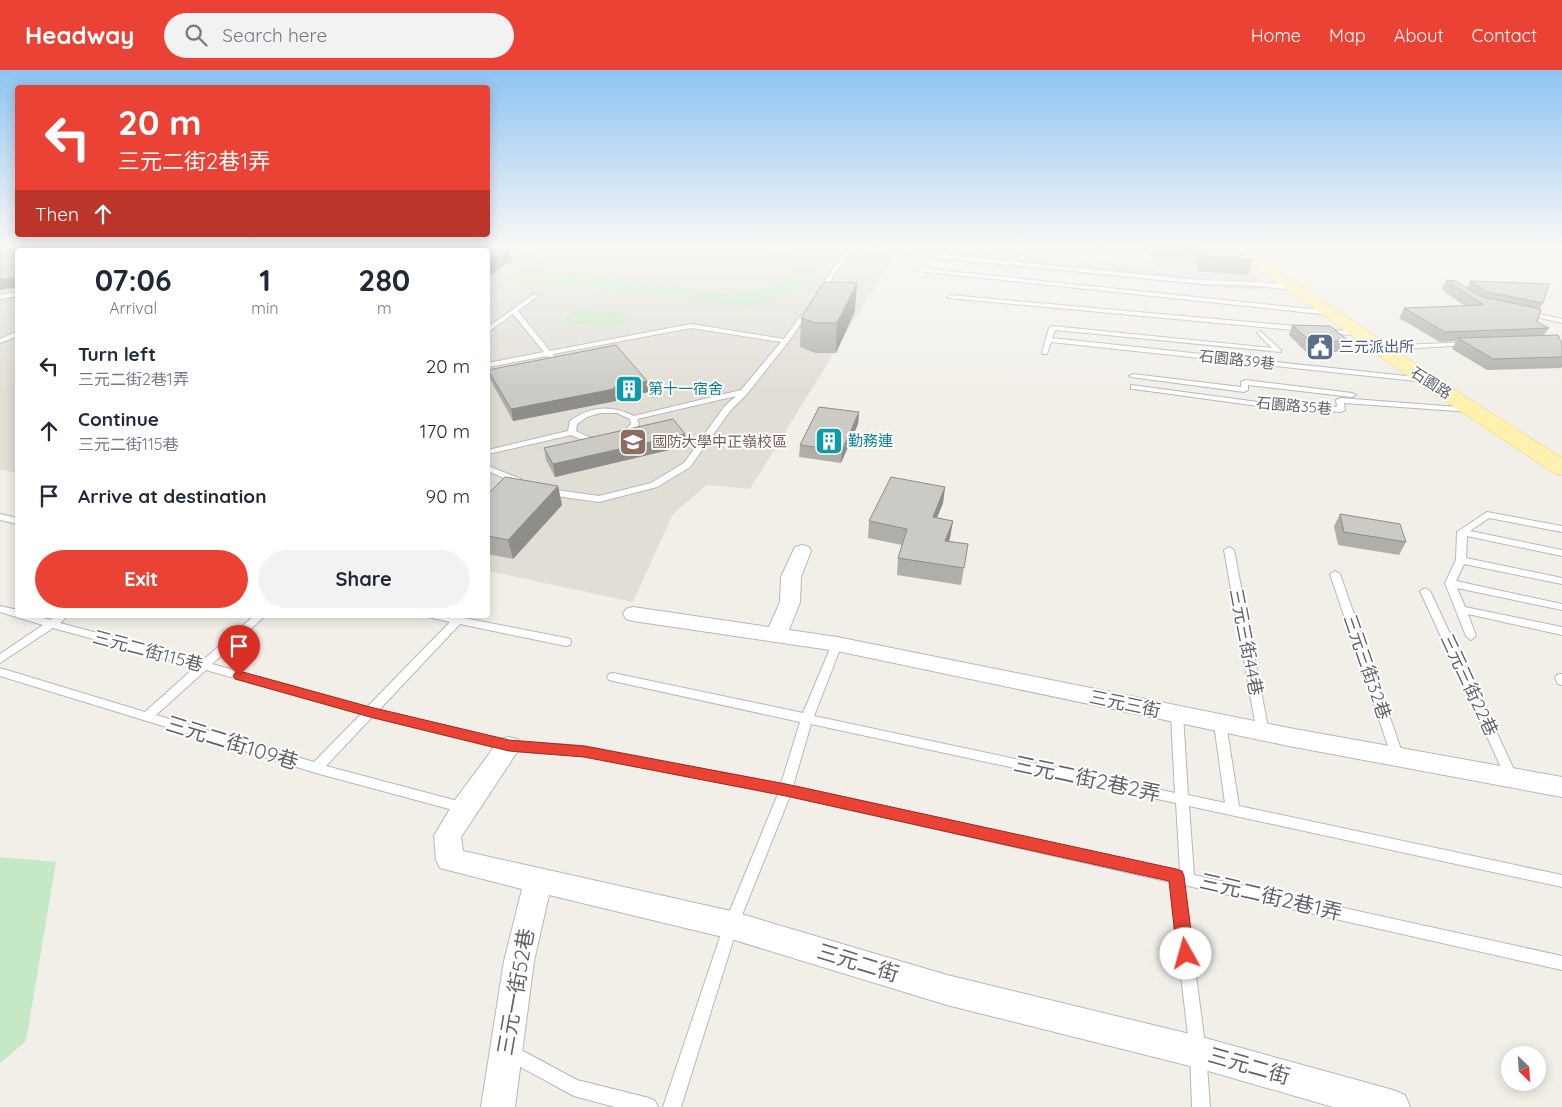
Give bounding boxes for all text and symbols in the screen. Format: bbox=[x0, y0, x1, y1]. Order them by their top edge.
search box bbox=[164, 13, 514, 58]
text: Headway bbox=[25, 20, 134, 50]
icon: search bbox=[182, 21, 210, 49]
text: Search here bbox=[222, 23, 327, 47]
text: Home bbox=[1251, 24, 1301, 47]
text: Map bbox=[1329, 24, 1366, 47]
text: About bbox=[1394, 24, 1444, 47]
text: Contact bbox=[1472, 24, 1537, 47]
text: 20 m bbox=[118, 100, 201, 144]
icon: left bbox=[35, 105, 100, 170]
text: 三元二街2巷1弄 bbox=[118, 147, 270, 175]
icon: ahead bbox=[89, 200, 117, 228]
text: Then bbox=[35, 202, 79, 226]
text: 07:06 bbox=[95, 261, 172, 299]
text: 1 bbox=[259, 261, 271, 299]
text: 280 bbox=[358, 261, 410, 299]
text: Arrival bbox=[109, 298, 157, 318]
text: min bbox=[251, 298, 279, 318]
text: m bbox=[377, 298, 392, 318]
public building icon: 三元派出所 bbox=[1305, 332, 1335, 362]
place label: 三元派出所 bbox=[1339, 337, 1414, 356]
text: Turn left bbox=[78, 342, 156, 366]
street label: 石園路39巷 bbox=[1198, 346, 1276, 373]
icon: left bbox=[35, 352, 63, 380]
text: 20 m bbox=[426, 354, 470, 378]
street label: 石園路 bbox=[1407, 362, 1455, 403]
text: 三元二街2巷1弄 bbox=[78, 369, 189, 389]
building icon: 第十一宿舍 bbox=[614, 374, 644, 404]
place label: 第十一宿舍 bbox=[648, 379, 723, 398]
street label: 石園路35巷 bbox=[1255, 393, 1333, 418]
text: Continue bbox=[78, 407, 159, 431]
icon: ahead bbox=[35, 417, 63, 445]
text: 170 m bbox=[419, 419, 470, 443]
building icon: 勤務連 bbox=[814, 426, 844, 456]
school or university icon: 國防大學中正嶺校區 bbox=[618, 427, 648, 457]
place label: 勤務連 bbox=[848, 431, 893, 450]
place label: 國防大學中正嶺校區 bbox=[652, 432, 787, 451]
text: 三元二街115巷 bbox=[78, 434, 179, 454]
icon: arrive bbox=[35, 482, 63, 510]
text: Arrive at destination bbox=[78, 484, 267, 508]
text: 90 m bbox=[426, 484, 470, 508]
button: Exit bbox=[35, 550, 248, 608]
button: Share bbox=[258, 550, 470, 608]
street label: 三元三街44巷 bbox=[1225, 586, 1268, 698]
street label: 三元三街32巷 bbox=[1339, 611, 1396, 722]
street label: 三元二街115巷 bbox=[91, 625, 206, 676]
pin bbox=[218, 625, 260, 676]
street label: 三元三街22巷 bbox=[1436, 630, 1503, 739]
icon: arrive bbox=[225, 632, 253, 660]
street label: 三元三街 bbox=[1087, 685, 1163, 722]
street label: 三元二街109巷 bbox=[163, 710, 302, 775]
street label: 三元二街2巷2弄 bbox=[1011, 750, 1163, 806]
street label: 三元二街2巷1弄 bbox=[1197, 867, 1345, 925]
street label: 三元一街52巷 bbox=[491, 926, 539, 1057]
position arrow bbox=[1159, 927, 1211, 979]
street label: 三元二街 bbox=[814, 937, 902, 987]
street label: 三元二街 bbox=[1205, 1041, 1293, 1089]
north arrow bbox=[1501, 1046, 1546, 1091]
map controls bbox=[1501, 1046, 1546, 1091]

